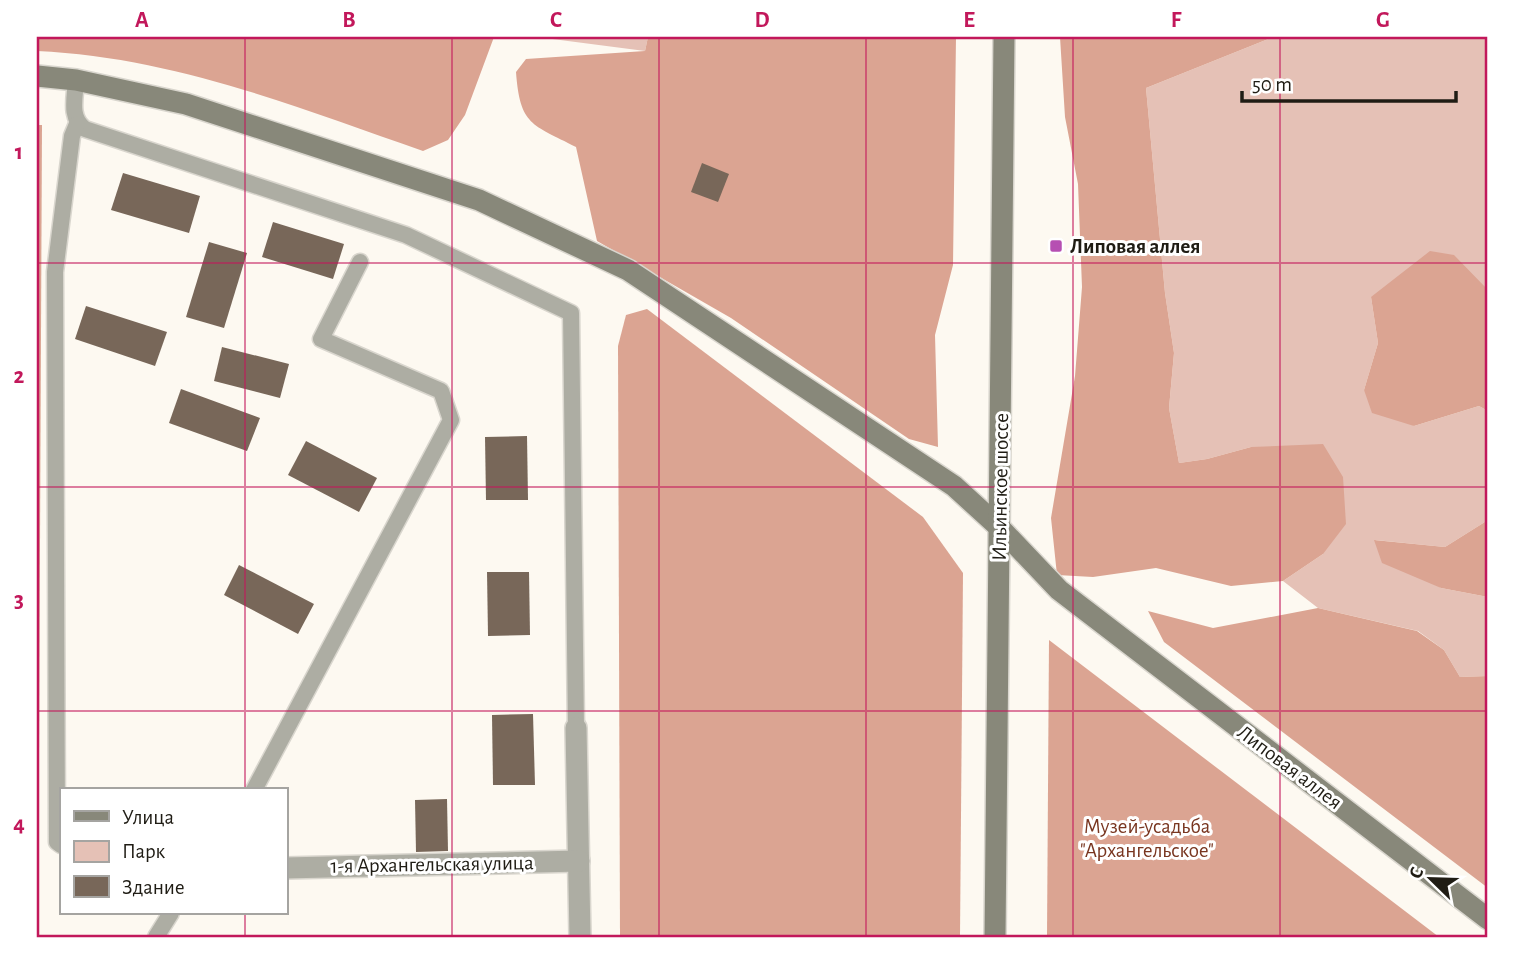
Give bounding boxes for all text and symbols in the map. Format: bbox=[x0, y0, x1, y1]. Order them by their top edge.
text: A bbox=[135, 9, 149, 32]
text: B bbox=[342, 9, 356, 32]
text: C bbox=[550, 9, 562, 32]
text: D bbox=[754, 9, 770, 32]
text: E bbox=[963, 9, 975, 32]
text: F bbox=[1171, 9, 1182, 32]
text: G bbox=[1376, 9, 1390, 32]
scale bar bbox=[1242, 60, 1455, 104]
text: 50 m bbox=[1252, 74, 1292, 95]
text: 1 bbox=[15, 141, 23, 164]
place label: Липовая аллея bbox=[1070, 236, 1201, 257]
marker: Липовая аллея bbox=[1048, 238, 1064, 254]
text: 2 bbox=[14, 365, 25, 388]
street label: Ильинское шоссе bbox=[989, 413, 1012, 561]
text: 3 bbox=[14, 589, 24, 612]
street label: Липовая аллея bbox=[1233, 721, 1346, 813]
legend bbox=[60, 788, 287, 914]
text: Улица bbox=[122, 807, 175, 828]
text: 4 bbox=[13, 813, 25, 836]
park label: Музей-усадьба "Архангельское" bbox=[1080, 816, 1214, 861]
text: Парк bbox=[122, 841, 166, 862]
north arrow bbox=[1396, 844, 1466, 914]
street label: 1-я Архангельская улица bbox=[330, 852, 534, 877]
text: С bbox=[1406, 864, 1428, 881]
text: Здание bbox=[122, 877, 185, 898]

